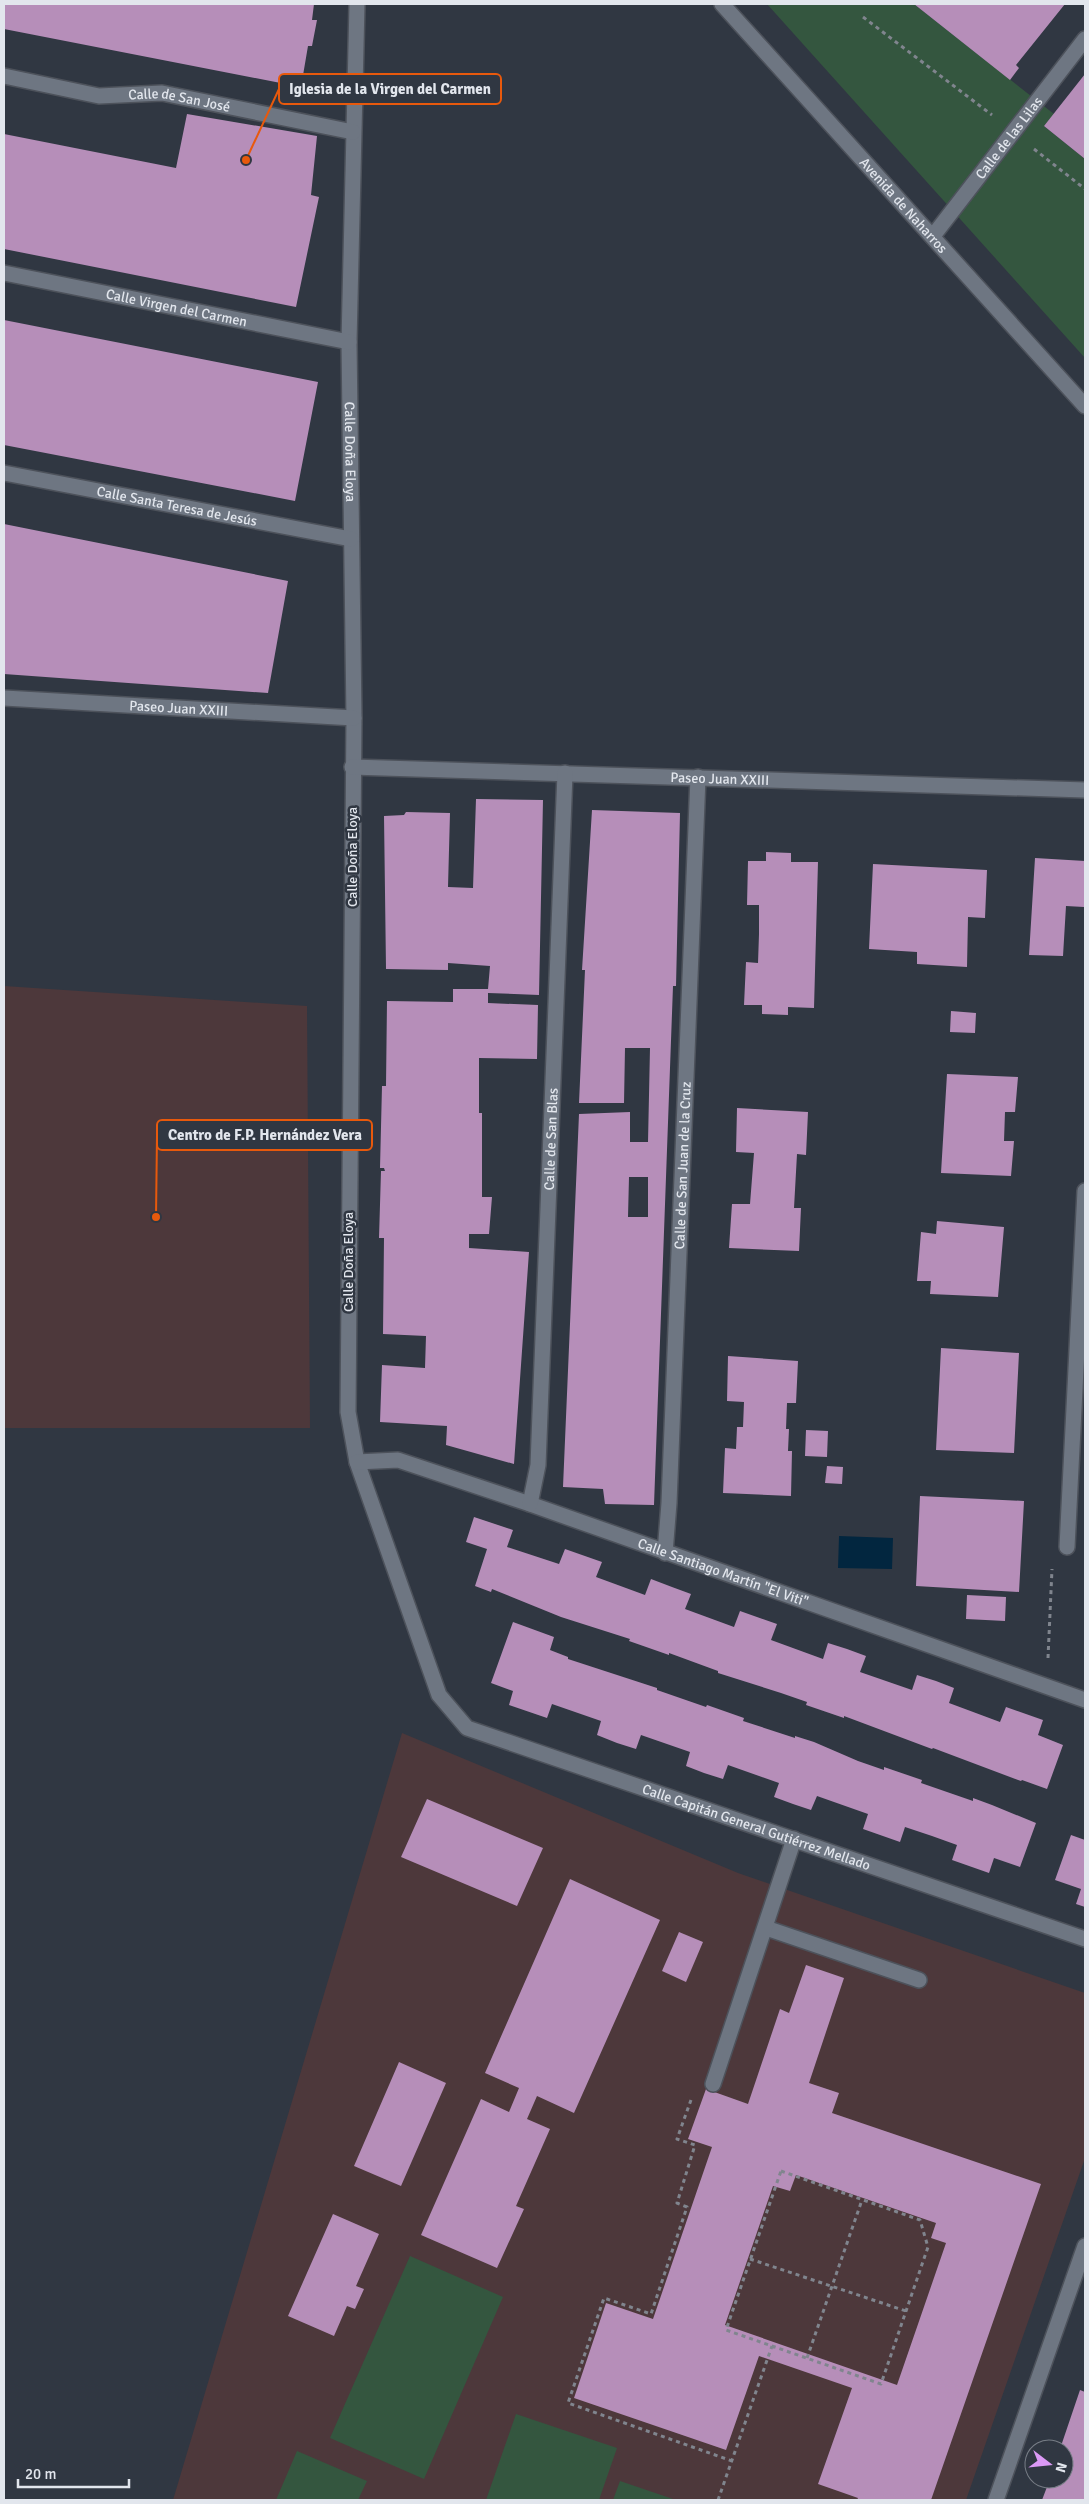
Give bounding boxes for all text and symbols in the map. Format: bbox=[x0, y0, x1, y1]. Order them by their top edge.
callout: Iglesia de la Virgen del Carmen bbox=[279, 74, 501, 104]
text: Iglesia de la Virgen del Carmen bbox=[289, 80, 491, 98]
street label: Calle de San José bbox=[128, 85, 232, 116]
street label: Calle de las Lilas bbox=[972, 93, 1046, 183]
street label: Avenida de Naharros bbox=[856, 154, 951, 257]
street label: Calle Virgen del Carmen bbox=[104, 286, 249, 330]
street label: Calle Doña Eloya bbox=[341, 402, 359, 502]
street label: Calle Santa Teresa de Jesús bbox=[95, 483, 258, 530]
street label: Paseo Juan XXIII bbox=[129, 697, 229, 720]
street label: Paseo Juan XXIII bbox=[670, 769, 769, 789]
street label: Calle Doña Eloya bbox=[344, 807, 361, 907]
street label: Calle de San Juan de la Cruz bbox=[671, 1081, 695, 1250]
street label: Calle de San Blas bbox=[541, 1088, 562, 1191]
callout: Centro de F.P. Hernández Vera bbox=[157, 1120, 372, 1150]
text: Centro de F.P. Hernández Vera bbox=[168, 1126, 362, 1144]
street label: Calle Doña Eloya bbox=[340, 1212, 357, 1312]
street label: Calle Santiago Martín "El Viti" bbox=[635, 1535, 810, 1611]
street label: Calle Capitán General Gutiérrez Mellado bbox=[640, 1780, 873, 1874]
north arrow bbox=[1024, 2439, 1074, 2489]
scale bar bbox=[18, 2456, 129, 2488]
text: N bbox=[1052, 2460, 1071, 2474]
text: 20 m bbox=[25, 2465, 56, 2483]

